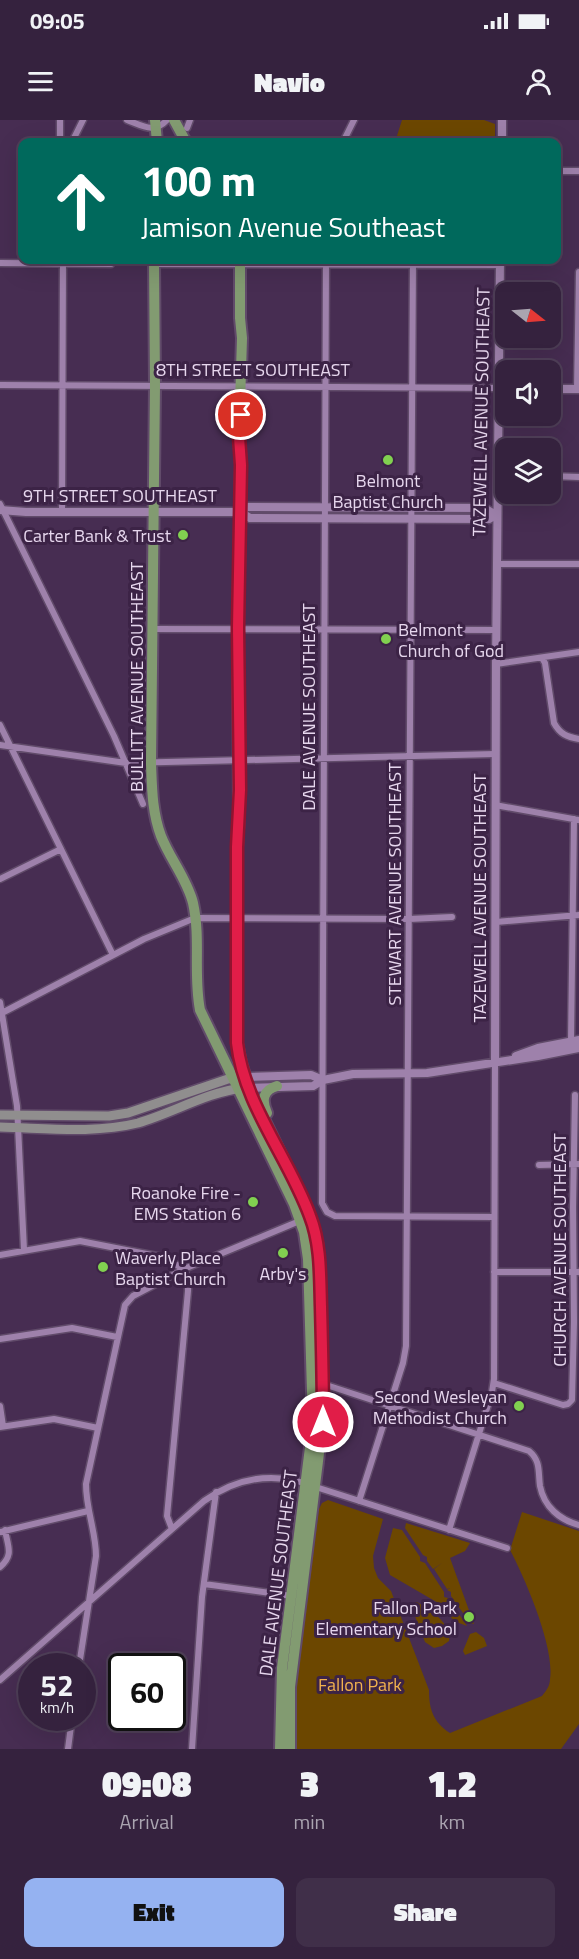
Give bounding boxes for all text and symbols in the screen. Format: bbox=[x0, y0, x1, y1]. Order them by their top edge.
text: 09:05 bbox=[30, 4, 85, 38]
text: Navio bbox=[254, 61, 325, 102]
icon: menu bbox=[24, 65, 57, 98]
icon: person bbox=[522, 65, 555, 98]
text: 100 m bbox=[141, 148, 256, 212]
icon: ahead bbox=[42, 162, 120, 240]
text: Jamison Avenue Southeast bbox=[141, 206, 445, 247]
north arrow bbox=[495, 282, 561, 348]
map controls bbox=[495, 282, 561, 504]
street label: TAZEWELL AVENUE SOUTHEAST bbox=[465, 287, 497, 537]
street label: 8TH STREET SOUTHEAST bbox=[156, 356, 350, 383]
button: sound bbox=[495, 360, 561, 426]
pin bbox=[215, 389, 266, 440]
icon: arrive bbox=[224, 398, 257, 431]
button: layers bbox=[495, 438, 561, 504]
marker: Belmont Baptist Church bbox=[381, 453, 395, 467]
place label: Belmont Baptist Church bbox=[332, 467, 444, 515]
street label: 9TH STREET SOUTHEAST bbox=[23, 482, 217, 509]
place label: Carter Bank & Trust bbox=[23, 522, 172, 549]
marker: Carter Bank & Trust bbox=[176, 528, 190, 542]
street label: BULLITT AVENUE SOUTHEAST bbox=[123, 561, 150, 792]
street label: DALE AVENUE SOUTHEAST bbox=[295, 603, 322, 811]
place label: Belmont Church of God bbox=[398, 616, 504, 664]
marker: Belmont Church of God bbox=[379, 632, 393, 646]
street label: STEWART AVENUE SOUTHEAST bbox=[381, 762, 408, 1005]
street label: TAZEWELL AVENUE SOUTHEAST bbox=[466, 773, 493, 1023]
street label: CHURCH AVENUE SOUTHEAST bbox=[546, 1133, 573, 1367]
place label: Roanoke Fire - EMS Station 6 bbox=[131, 1179, 241, 1227]
marker: Roanoke Fire - EMS Station 6 bbox=[246, 1195, 260, 1209]
place label: Waverly Place Baptist Church bbox=[115, 1244, 226, 1292]
marker: Arby's bbox=[276, 1246, 290, 1260]
marker: Waverly Place Baptist Church bbox=[96, 1260, 110, 1274]
place label: Arby's bbox=[260, 1260, 306, 1287]
place label: Second Wesleyan Methodist Church bbox=[373, 1383, 507, 1431]
position arrow bbox=[291, 1390, 355, 1454]
marker: Second Wesleyan Methodist Church bbox=[512, 1399, 526, 1413]
street label: DALE AVENUE SOUTHEAST bbox=[252, 1468, 304, 1678]
place label: Fallon Park Elementary School bbox=[315, 1594, 457, 1642]
marker: Fallon Park Elementary School bbox=[462, 1610, 476, 1624]
speed limit sign: 60 bbox=[108, 1653, 186, 1731]
text: 52 bbox=[40, 1662, 74, 1708]
park label: Fallon Park bbox=[318, 1671, 402, 1698]
text: km/h bbox=[40, 1696, 74, 1719]
text: 09:08 bbox=[102, 1756, 192, 1811]
text: 3 bbox=[300, 1756, 319, 1811]
text: 1.2 bbox=[427, 1756, 477, 1811]
text: Arrival bbox=[120, 1806, 174, 1837]
text: min bbox=[293, 1806, 325, 1837]
text: km bbox=[439, 1806, 465, 1837]
button: Exit bbox=[24, 1878, 284, 1947]
button: Share bbox=[296, 1878, 555, 1947]

